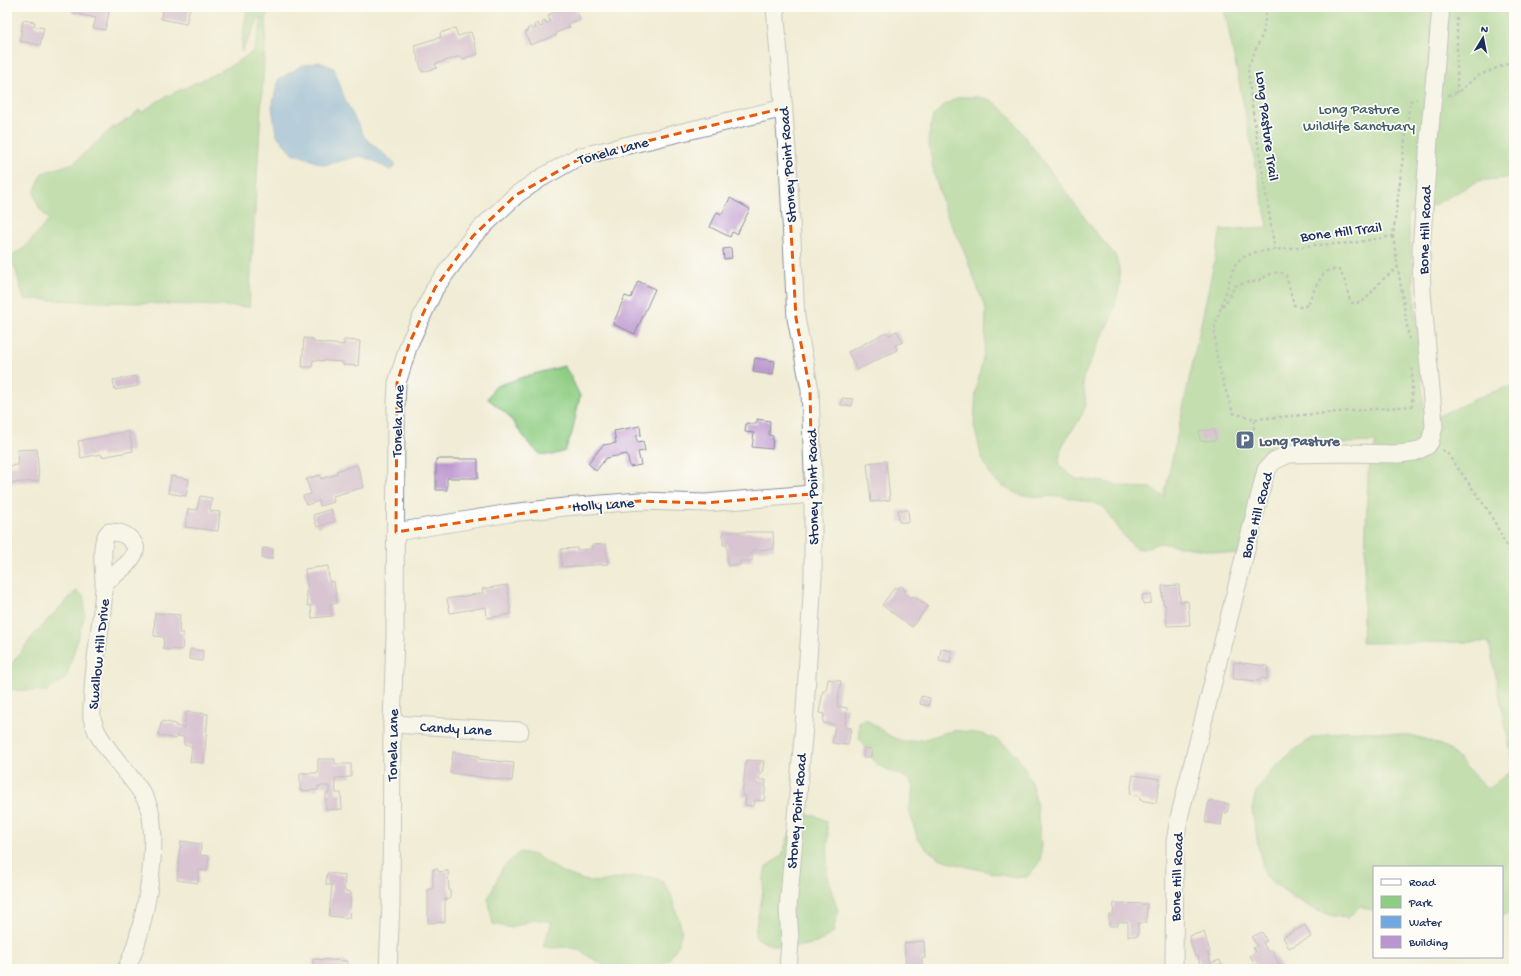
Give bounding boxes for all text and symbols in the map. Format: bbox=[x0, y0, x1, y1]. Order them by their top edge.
north arrow bbox=[1463, 18, 1503, 58]
text: N bbox=[1480, 24, 1489, 37]
street label: Long Pasture Trail bbox=[1250, 70, 1282, 182]
park label: Long Pasture Wildlife Sanctuary bbox=[1303, 101, 1416, 136]
street label: Stoney Point Road bbox=[776, 105, 802, 223]
street label: Tonela Lane bbox=[575, 134, 651, 170]
street label: Bone Hill Road bbox=[1415, 184, 1437, 276]
street label: Bone Hill Trail bbox=[1299, 219, 1383, 247]
street label: Tonela Lane bbox=[389, 384, 409, 459]
street label: Stoney Point Road bbox=[804, 428, 824, 545]
parking icon: Long Pasture bbox=[1234, 429, 1256, 451]
place label: Long Pasture bbox=[1259, 433, 1341, 451]
street label: Bone Hill Road bbox=[1238, 469, 1278, 562]
street label: Holly Lane bbox=[571, 495, 635, 517]
street label: Swallow Hill Drive bbox=[85, 598, 115, 710]
street label: Tonela Lane bbox=[384, 708, 404, 782]
street label: Candy Lane bbox=[419, 719, 493, 741]
street label: Stoney Point Road bbox=[784, 752, 812, 870]
street label: Bone Hill Road bbox=[1167, 831, 1189, 923]
legend bbox=[1373, 866, 1503, 958]
text: Road bbox=[1409, 877, 1436, 891]
text: Park bbox=[1408, 897, 1434, 911]
text: Water bbox=[1409, 917, 1443, 931]
text: Building bbox=[1408, 937, 1448, 951]

